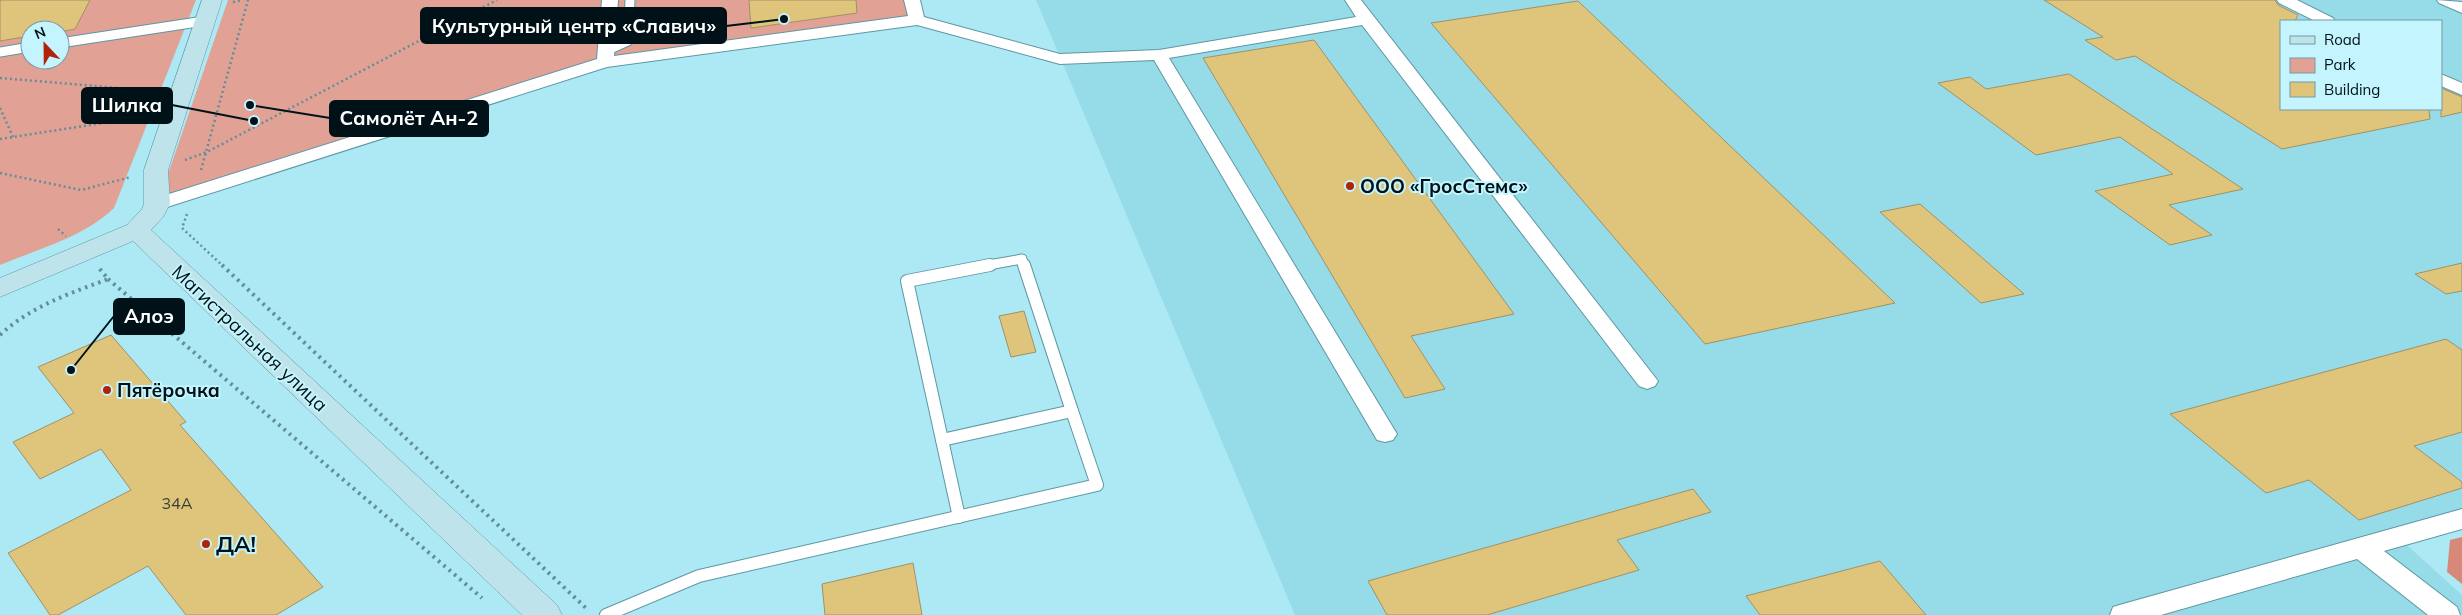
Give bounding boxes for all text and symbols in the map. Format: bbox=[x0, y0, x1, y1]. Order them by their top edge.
callout: Культурный центр «Славич» bbox=[421, 8, 726, 43]
text: Культурный центр «Славич» bbox=[432, 13, 716, 38]
north arrow bbox=[20, 20, 70, 70]
legend bbox=[2280, 20, 2442, 110]
text: N bbox=[32, 23, 48, 43]
text: Road bbox=[2324, 30, 2361, 49]
text: Park bbox=[2324, 55, 2356, 74]
text: Building bbox=[2324, 80, 2380, 99]
callout: Шилка bbox=[82, 88, 172, 123]
text: Шилка bbox=[92, 92, 162, 117]
callout: Самолёт Ан-2 bbox=[330, 101, 488, 136]
text: Самолёт Ан-2 bbox=[340, 105, 478, 130]
place label: ООО «ГросСтемс» bbox=[1360, 174, 1528, 198]
marker: ООО «ГросСтемс» bbox=[1344, 180, 1356, 192]
street label: Магистральная улица bbox=[167, 260, 333, 416]
callout: Алоэ bbox=[114, 299, 184, 334]
text: Алоэ bbox=[124, 303, 174, 328]
place label: Пятёрочка bbox=[117, 378, 220, 402]
marker: Пятёрочка bbox=[101, 384, 113, 396]
house number: 34А bbox=[162, 493, 193, 513]
place label: ДА! bbox=[216, 530, 256, 558]
marker: ДА! bbox=[200, 538, 212, 550]

